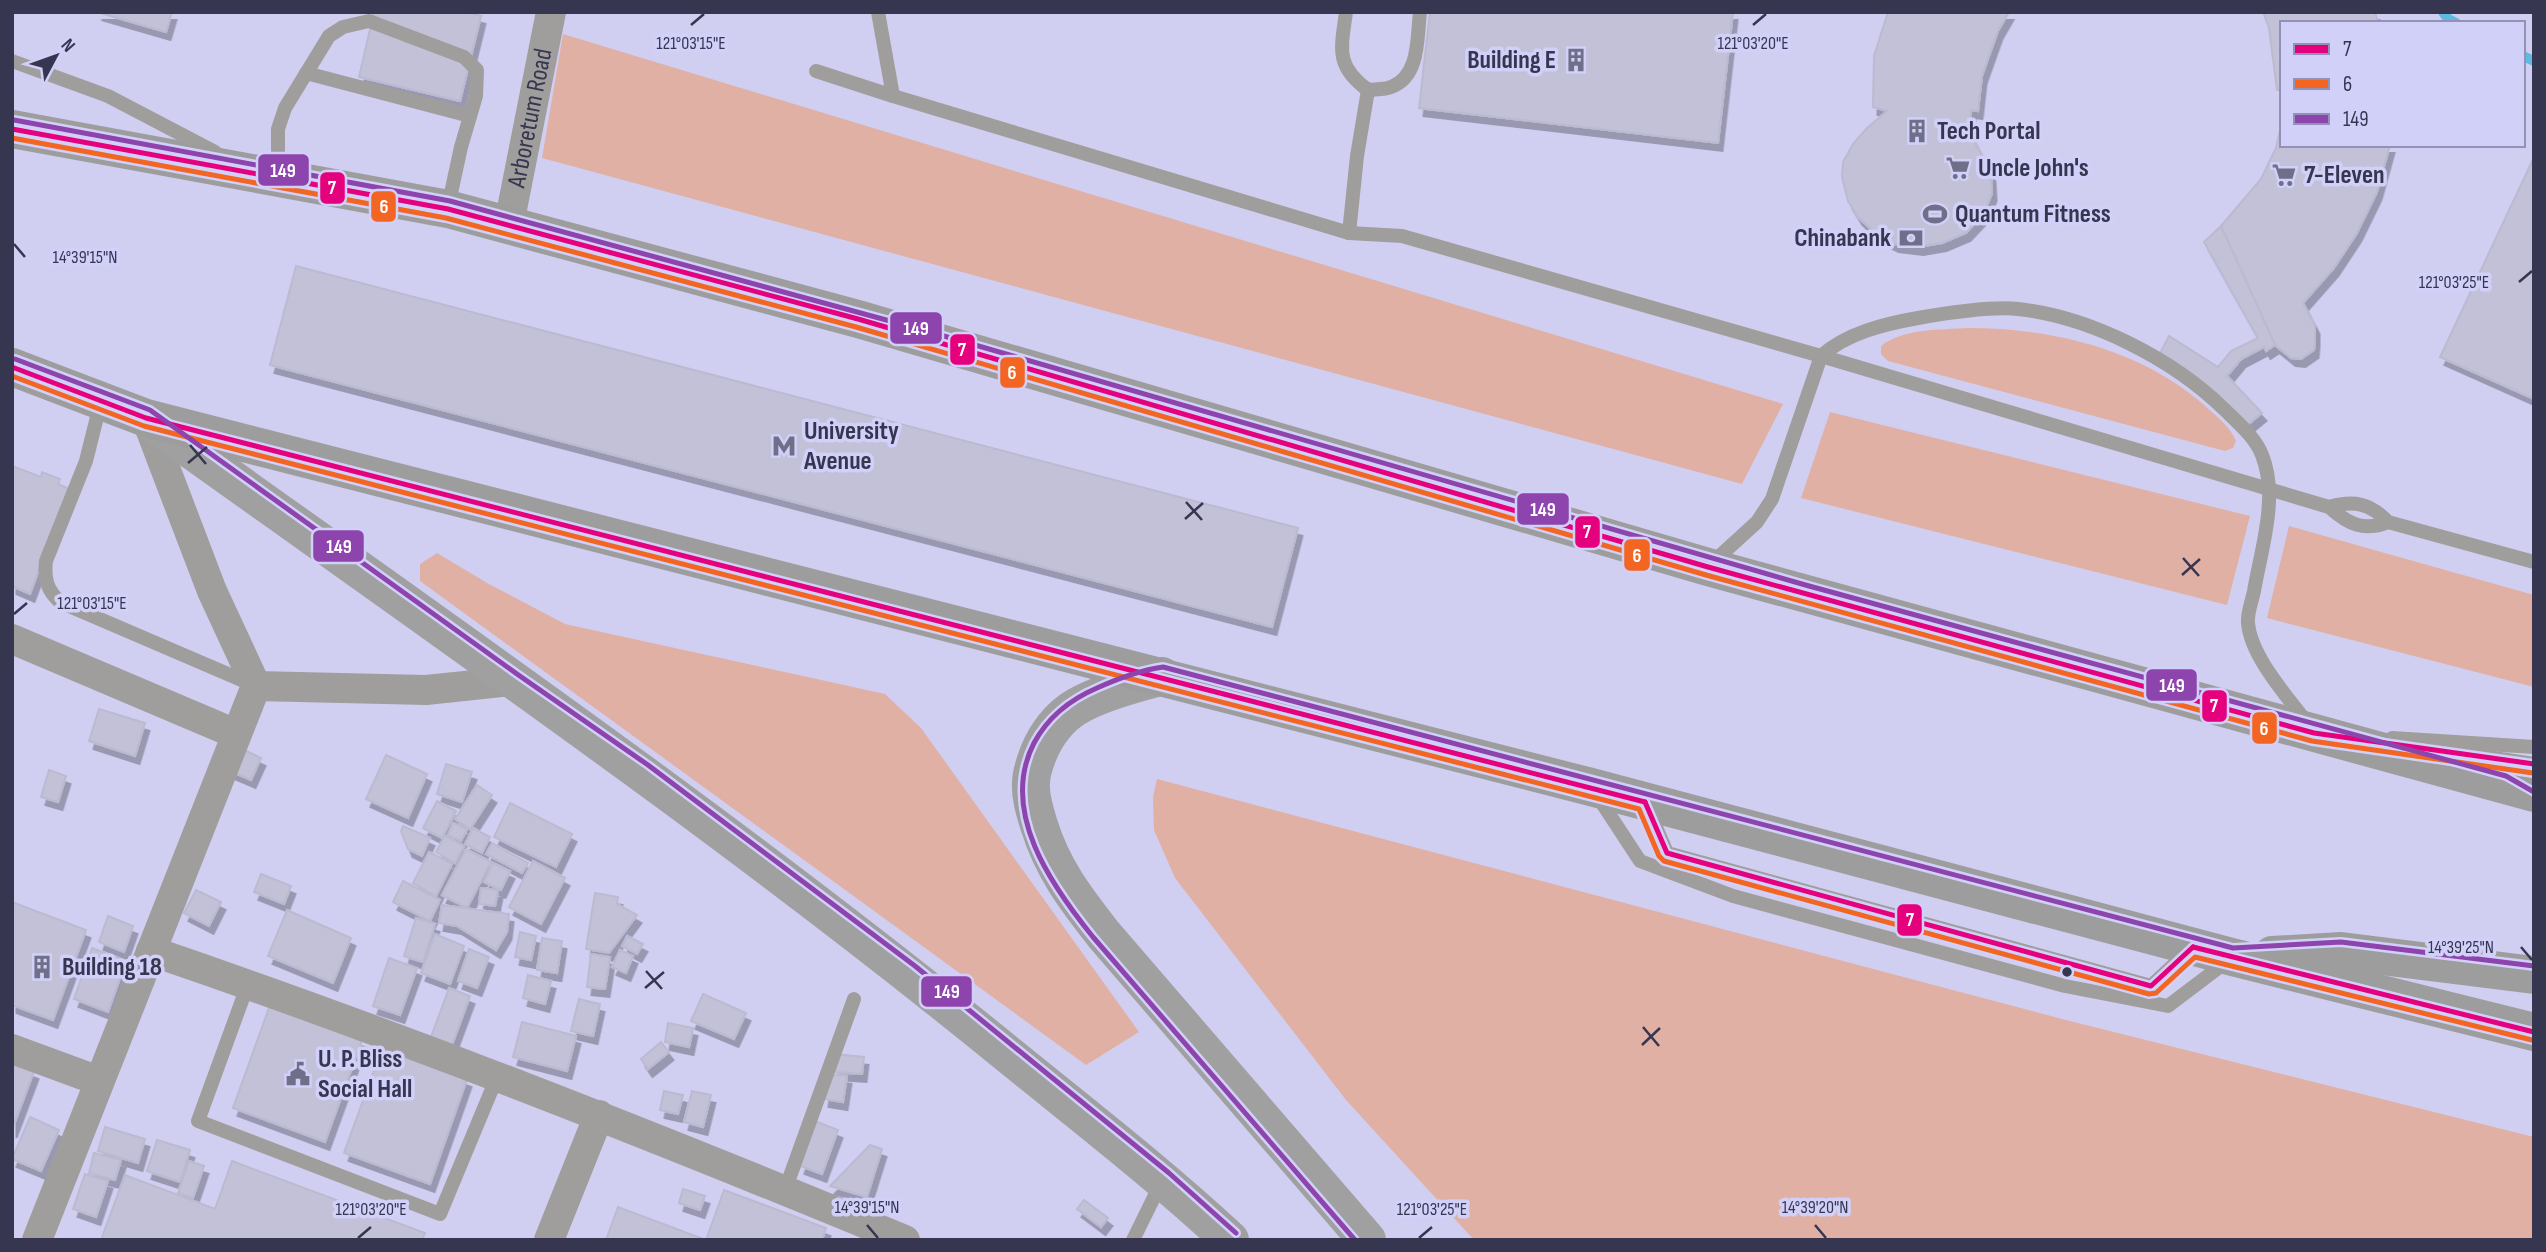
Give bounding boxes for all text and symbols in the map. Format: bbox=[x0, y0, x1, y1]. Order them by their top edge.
north arrow bbox=[21, 21, 91, 91]
legend bbox=[2280, 21, 2525, 147]
text: 121°03'15"E bbox=[656, 33, 726, 54]
text: 121°03'20"E bbox=[1717, 33, 1789, 54]
text: N bbox=[56, 34, 80, 57]
text: 7 bbox=[2343, 37, 2352, 62]
place label: Building E bbox=[1467, 45, 1556, 76]
street label: Arboretum Road bbox=[501, 46, 559, 191]
building icon: Building E bbox=[1562, 46, 1590, 74]
text: 6 bbox=[2343, 72, 2352, 97]
text: 149 bbox=[2343, 107, 2368, 132]
place label: Tech Portal bbox=[1937, 116, 2040, 147]
building icon: Tech Portal bbox=[1903, 117, 1931, 145]
line badge: 149 bbox=[257, 153, 310, 187]
place label: Uncle John's bbox=[1978, 153, 2089, 184]
supermarket icon: Uncle John's bbox=[1944, 154, 1972, 182]
text: 149 bbox=[270, 160, 296, 183]
place label: 7-Eleven bbox=[2304, 160, 2385, 191]
supermarket icon: 7-Eleven bbox=[2270, 161, 2298, 189]
line badge: 7 bbox=[319, 171, 346, 205]
text: 7 bbox=[328, 177, 337, 200]
line badge: 6 bbox=[370, 190, 397, 223]
text: 6 bbox=[380, 196, 389, 219]
place label: Quantum Fitness bbox=[1955, 199, 2111, 230]
sports icon: Quantum Fitness bbox=[1921, 200, 1949, 228]
place label: Chinabank bbox=[1794, 223, 1891, 254]
bank icon: Chinabank bbox=[1897, 224, 1925, 252]
text: 14°39'15"N bbox=[53, 247, 117, 268]
text: 121°03'25"E bbox=[2419, 272, 2489, 293]
line badge: 149 bbox=[889, 311, 943, 345]
text: 149 bbox=[903, 318, 929, 341]
line badge: 7 bbox=[949, 333, 976, 366]
text: 7 bbox=[958, 339, 967, 362]
line badge: 6 bbox=[999, 356, 1026, 389]
text: 6 bbox=[1008, 362, 1017, 385]
place label: University Avenue bbox=[803, 416, 899, 477]
metro station icon: University Avenue bbox=[770, 432, 798, 460]
line badge: 149 bbox=[1516, 492, 1570, 526]
text: 149 bbox=[1530, 499, 1556, 522]
line badge: 7 bbox=[1574, 515, 1601, 549]
text: 7 bbox=[1583, 521, 1592, 544]
line badge: 149 bbox=[312, 529, 365, 563]
text: 149 bbox=[326, 536, 352, 559]
line badge: 6 bbox=[1623, 538, 1651, 572]
text: 6 bbox=[1633, 545, 1642, 568]
text: 121°03'15"E bbox=[57, 593, 127, 614]
line badge: 149 bbox=[2145, 668, 2198, 702]
text: 149 bbox=[2159, 675, 2185, 698]
line badge: 7 bbox=[2201, 689, 2228, 723]
text: 7 bbox=[2210, 695, 2219, 718]
line badge: 6 bbox=[2251, 711, 2278, 745]
text: 6 bbox=[2260, 718, 2269, 741]
line badge: 7 bbox=[1896, 903, 1923, 937]
text: 7 bbox=[1906, 909, 1915, 932]
text: 14°39'25"N bbox=[2428, 937, 2494, 958]
place label: Building 18 bbox=[62, 952, 162, 983]
building icon: Building 18 bbox=[28, 953, 56, 981]
unlabelled marker bbox=[2060, 965, 2074, 979]
line badge: 149 bbox=[920, 975, 973, 1008]
text: 149 bbox=[934, 981, 960, 1004]
place label: U. P. Bliss Social Hall bbox=[318, 1044, 412, 1105]
public building icon: U. P. Bliss Social Hall bbox=[284, 1060, 312, 1088]
text: 14°39'15"N bbox=[835, 1197, 899, 1218]
text: 14°39'20"N bbox=[1782, 1197, 1848, 1218]
text: 121°03'20"E bbox=[335, 1199, 407, 1220]
text: 121°03'25"E bbox=[1397, 1199, 1467, 1220]

